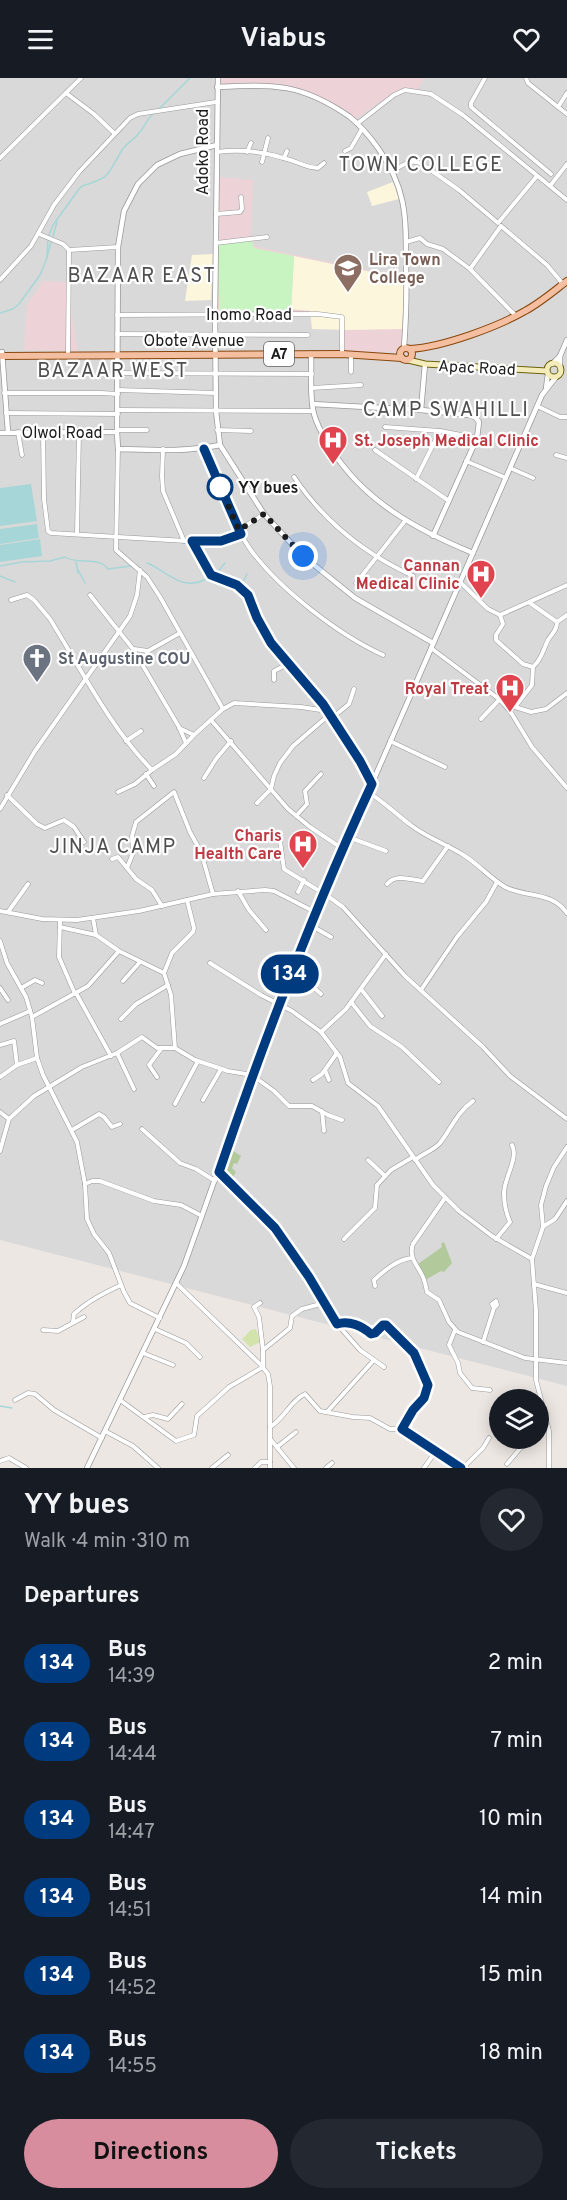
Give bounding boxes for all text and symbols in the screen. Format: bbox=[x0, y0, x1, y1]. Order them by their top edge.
text: Viabus bbox=[241, 22, 326, 56]
icon: menu bbox=[24, 23, 57, 56]
icon: heart bbox=[510, 23, 543, 56]
street label: Adoko Road bbox=[194, 109, 214, 195]
district label: TOWN COLLEGE bbox=[339, 153, 503, 179]
place label: Lira Town College bbox=[369, 251, 441, 289]
school or university icon: Lira Town College bbox=[332, 252, 364, 294]
district label: BAZAAR EAST bbox=[67, 264, 217, 290]
street label: Inomo Road bbox=[206, 306, 292, 326]
street label: Obote Avenue bbox=[144, 332, 244, 352]
road number: A7 bbox=[264, 342, 294, 366]
street label: Apac Road bbox=[438, 357, 516, 381]
district label: BAZAAR WEST bbox=[37, 359, 189, 385]
district label: CAMP SWAHILLI bbox=[363, 398, 529, 424]
street label: Olwol Road bbox=[21, 424, 103, 444]
hospital icon: St. Joseph Medical Clinic bbox=[317, 424, 349, 466]
place label: St. Joseph Medical Clinic bbox=[354, 432, 539, 452]
marker: YY bues bbox=[207, 474, 233, 500]
place label: YY bues bbox=[238, 479, 299, 499]
your location bbox=[288, 541, 318, 571]
place label: Cannan Medical Clinic bbox=[356, 557, 460, 595]
hospital icon: Cannan Medical Clinic bbox=[465, 558, 497, 600]
church icon: St Augustine COU bbox=[21, 642, 53, 684]
place label: St Augustine COU bbox=[58, 650, 190, 670]
hospital icon: Royal Treat bbox=[494, 672, 526, 714]
place label: Royal Treat bbox=[405, 680, 489, 700]
place label: Charis Health Care bbox=[194, 827, 282, 865]
hospital icon: Charis Health Care bbox=[287, 828, 319, 870]
district label: JINJA CAMP bbox=[49, 835, 177, 861]
line badge: 134 bbox=[256, 954, 324, 994]
text: 134 bbox=[273, 961, 307, 988]
map controls bbox=[489, 1389, 549, 1449]
button: layers bbox=[489, 1389, 549, 1449]
text: YY bues bbox=[24, 1488, 130, 1524]
button: heart bbox=[480, 1488, 543, 1551]
text: Walk · 4 min · 310 m bbox=[24, 1529, 190, 1555]
text: Departures bbox=[24, 1583, 140, 1610]
text: Bus bbox=[108, 1637, 147, 1664]
text: 134 bbox=[40, 1650, 74, 1677]
text: 2 min bbox=[488, 1650, 543, 1677]
text: 14:39 bbox=[108, 1664, 156, 1690]
text: Bus bbox=[108, 1715, 147, 1742]
text: 134 bbox=[40, 1728, 74, 1755]
text: 7 min bbox=[491, 1728, 543, 1755]
text: 14:44 bbox=[108, 1742, 157, 1768]
text: Bus bbox=[108, 1793, 147, 1820]
text: 134 bbox=[40, 1806, 74, 1833]
text: 10 min bbox=[479, 1806, 543, 1833]
text: 14:47 bbox=[108, 1820, 155, 1846]
text: Bus bbox=[108, 1871, 147, 1898]
text: 134 bbox=[40, 1884, 74, 1911]
text: 14 min bbox=[480, 1884, 543, 1911]
text: 14:51 bbox=[108, 1898, 152, 1924]
text: Bus bbox=[108, 1949, 147, 1976]
text: 134 bbox=[40, 1962, 74, 1989]
text: 15 min bbox=[479, 1962, 543, 1989]
text: 14:52 bbox=[108, 1976, 157, 2002]
text: Bus bbox=[108, 2027, 147, 2054]
text: 134 bbox=[40, 2040, 74, 2067]
text: 18 min bbox=[480, 2040, 543, 2067]
text: 14:55 bbox=[108, 2054, 157, 2080]
button: Directions bbox=[24, 2119, 278, 2188]
button: Tickets bbox=[290, 2119, 543, 2188]

